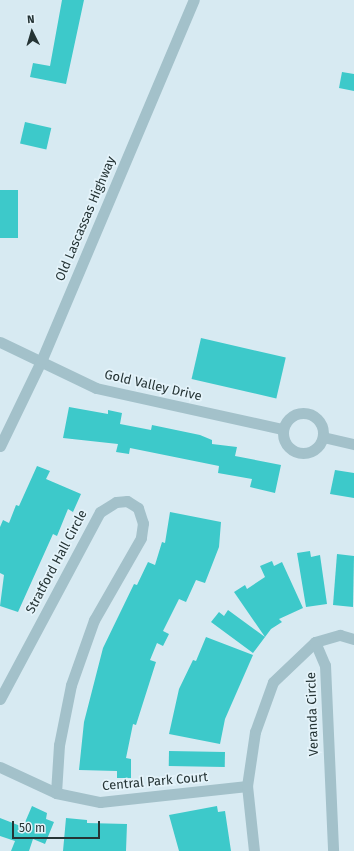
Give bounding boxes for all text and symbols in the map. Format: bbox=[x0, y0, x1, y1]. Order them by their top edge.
north arrow bbox=[12, 12, 52, 52]
text: N bbox=[27, 13, 35, 26]
street label: Old Lascassas Highway bbox=[53, 154, 119, 284]
street label: Gold Valley Drive bbox=[103, 367, 203, 405]
street label: Stratford Hall Circle bbox=[23, 507, 91, 617]
street label: Veranda Circle bbox=[304, 672, 322, 756]
street label: Central Park Court bbox=[101, 770, 209, 794]
scale bar bbox=[14, 813, 102, 839]
text: 50 m bbox=[19, 821, 45, 835]

